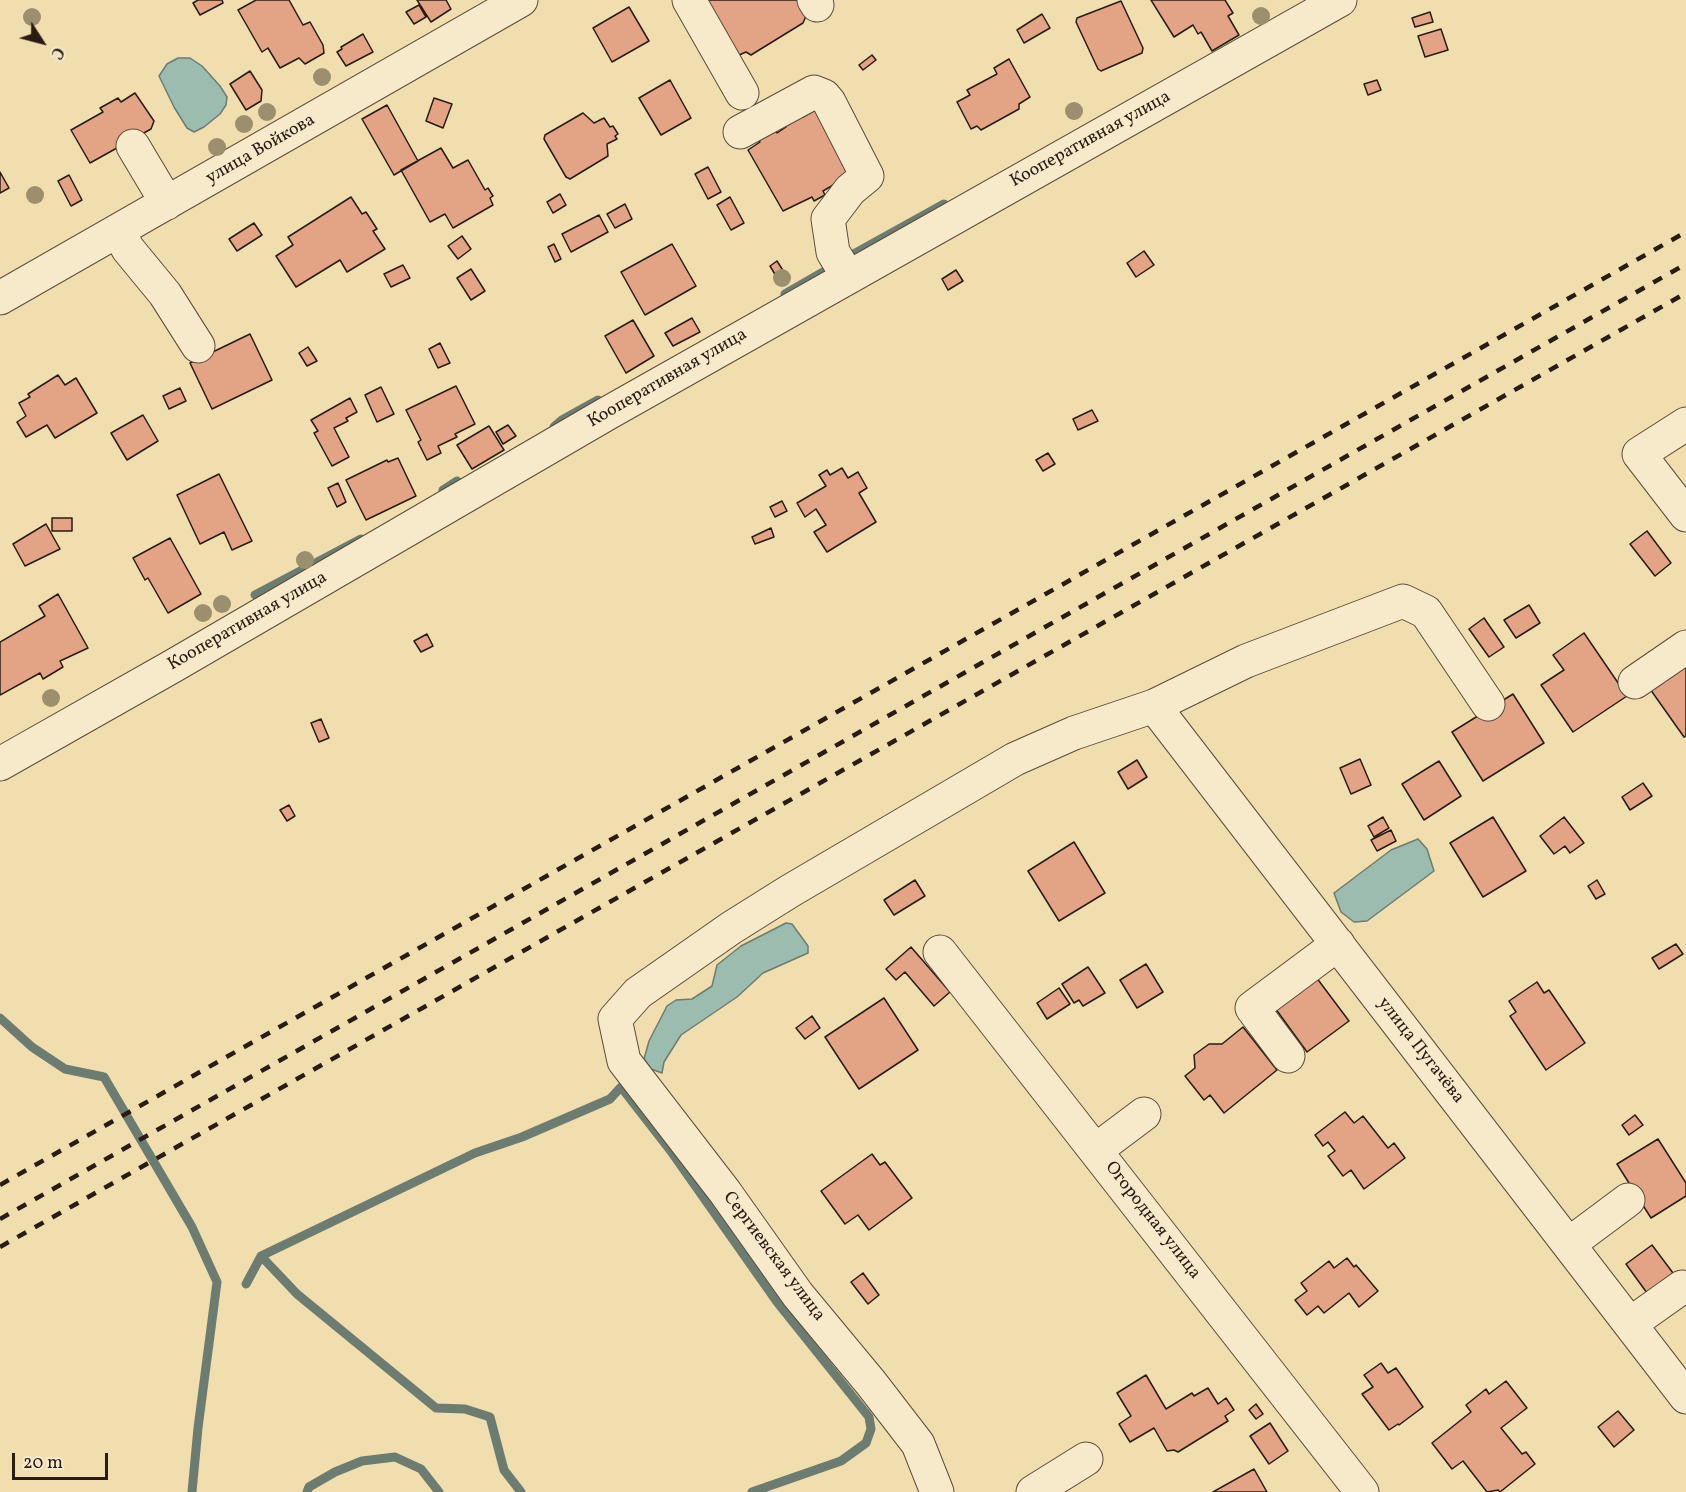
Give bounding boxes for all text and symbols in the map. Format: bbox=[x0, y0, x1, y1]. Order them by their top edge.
north arrow bbox=[12, 12, 72, 72]
text: С bbox=[45, 42, 68, 63]
street label: Кооперативная улица bbox=[1007, 87, 1175, 193]
street label: улица Войкова bbox=[203, 110, 319, 190]
street label: Кооперативная улица bbox=[585, 325, 751, 433]
street label: Кооперативная улица bbox=[165, 568, 331, 676]
street label: улица Пугачёва bbox=[1372, 994, 1468, 1108]
street label: Огородная улица bbox=[1099, 1158, 1205, 1284]
street label: Сергиевская улица bbox=[717, 1188, 829, 1326]
scale bar bbox=[15, 1441, 111, 1479]
text: 20 m bbox=[23, 1451, 63, 1476]

